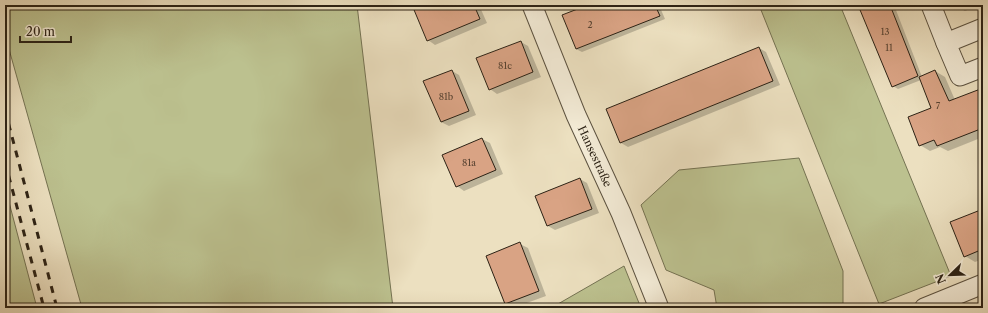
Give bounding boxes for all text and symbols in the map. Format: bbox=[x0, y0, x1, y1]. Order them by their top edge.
scale bar bbox=[20, 18, 71, 44]
house number: 2 bbox=[587, 19, 593, 30]
text: 20 m bbox=[26, 24, 55, 39]
house number: 13 bbox=[881, 26, 889, 37]
house number: 11 bbox=[885, 42, 893, 53]
house number: 81c bbox=[498, 60, 512, 71]
house number: 81b bbox=[439, 91, 454, 102]
house number: 7 bbox=[936, 100, 941, 111]
street label: Hansestraße bbox=[575, 124, 615, 189]
house number: 81a bbox=[462, 157, 476, 168]
north arrow bbox=[930, 255, 970, 295]
text: N bbox=[932, 271, 949, 286]

